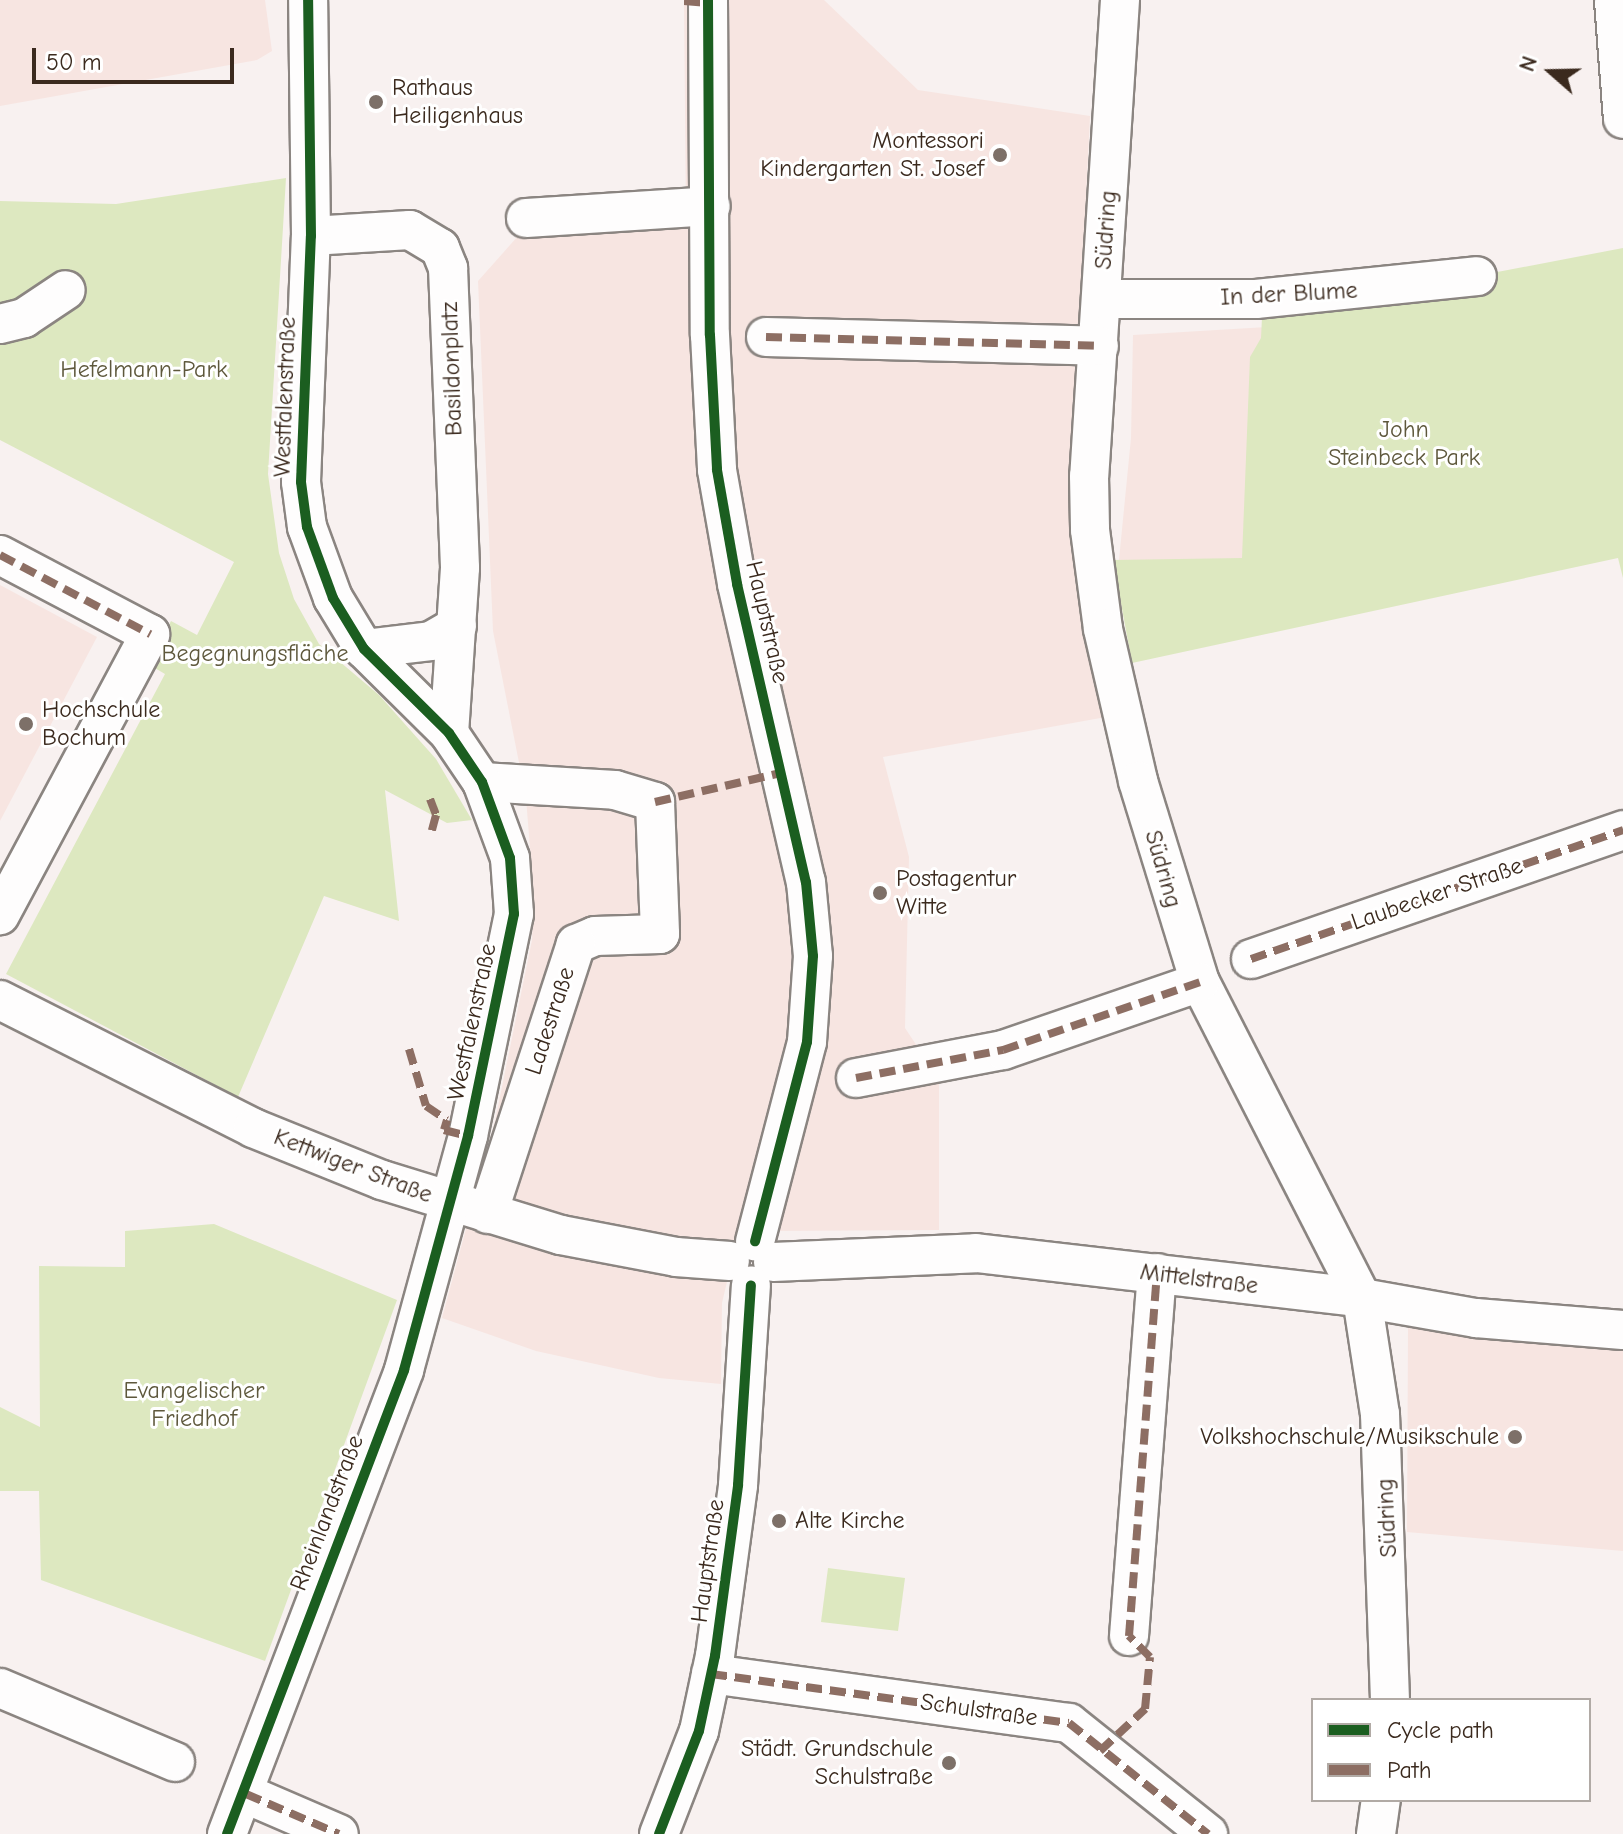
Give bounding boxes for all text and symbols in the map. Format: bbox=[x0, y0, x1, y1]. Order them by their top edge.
scale bar bbox=[36, 32, 238, 82]
north arrow bbox=[1511, 32, 1591, 112]
text: 50 m bbox=[46, 48, 102, 76]
text: N bbox=[1514, 53, 1543, 75]
place label: Rathaus Heiligenhaus bbox=[392, 74, 523, 130]
marker: Rathaus Heiligenhaus bbox=[367, 93, 385, 111]
place label: Montessori Kindergarten St. Josef bbox=[760, 127, 984, 183]
marker: Montessori Kindergarten St. Josef bbox=[991, 146, 1009, 164]
street label: Südring bbox=[1089, 189, 1123, 271]
street label: In der Blume bbox=[1220, 276, 1358, 312]
street label: Basildonplatz bbox=[435, 301, 469, 437]
street label: Westfalenstraße bbox=[268, 316, 302, 478]
park label: Hefelmann-Park bbox=[60, 356, 228, 384]
park label: John Steinbeck Park bbox=[1328, 416, 1480, 472]
street label: Hauptstraße bbox=[739, 558, 795, 686]
park label: Begegnungsfläche bbox=[162, 640, 348, 668]
place label: Hochschule Bochum bbox=[42, 696, 160, 752]
marker: Hochschule Bochum bbox=[17, 715, 35, 733]
street label: Südring bbox=[1138, 827, 1188, 911]
street label: Laubecker Straße bbox=[1347, 851, 1527, 937]
place label: Postagentur Witte bbox=[896, 865, 1016, 921]
marker: Postagentur Witte bbox=[871, 884, 889, 902]
street label: Westfalenstraße bbox=[441, 941, 503, 1103]
street label: Ladestraße bbox=[519, 963, 581, 1079]
street label: Kettwiger Straße bbox=[270, 1123, 436, 1209]
street label: Mittelstraße bbox=[1138, 1257, 1260, 1301]
park label: Evangelischer Friedhof bbox=[123, 1377, 265, 1433]
place label: Volkshochschule/Musikschule bbox=[1200, 1423, 1499, 1451]
marker: Volkshochschule/Musikschule bbox=[1506, 1428, 1524, 1446]
street label: Rheinlandstraße bbox=[284, 1431, 370, 1595]
street label: Südring bbox=[1371, 1478, 1403, 1558]
street label: Hauptstraße bbox=[685, 1497, 731, 1625]
place label: Alte Kirche bbox=[795, 1507, 905, 1535]
marker: Alte Kirche bbox=[770, 1512, 788, 1530]
street label: Schulstraße bbox=[918, 1688, 1040, 1732]
legend bbox=[1311, 1698, 1591, 1802]
text: Cycle path bbox=[1387, 1716, 1494, 1744]
place label: Städt. Grundschule Schulstraße bbox=[741, 1735, 933, 1791]
marker: Städt. Grundschule Schulstraße bbox=[940, 1754, 958, 1772]
text: Path bbox=[1387, 1756, 1432, 1784]

